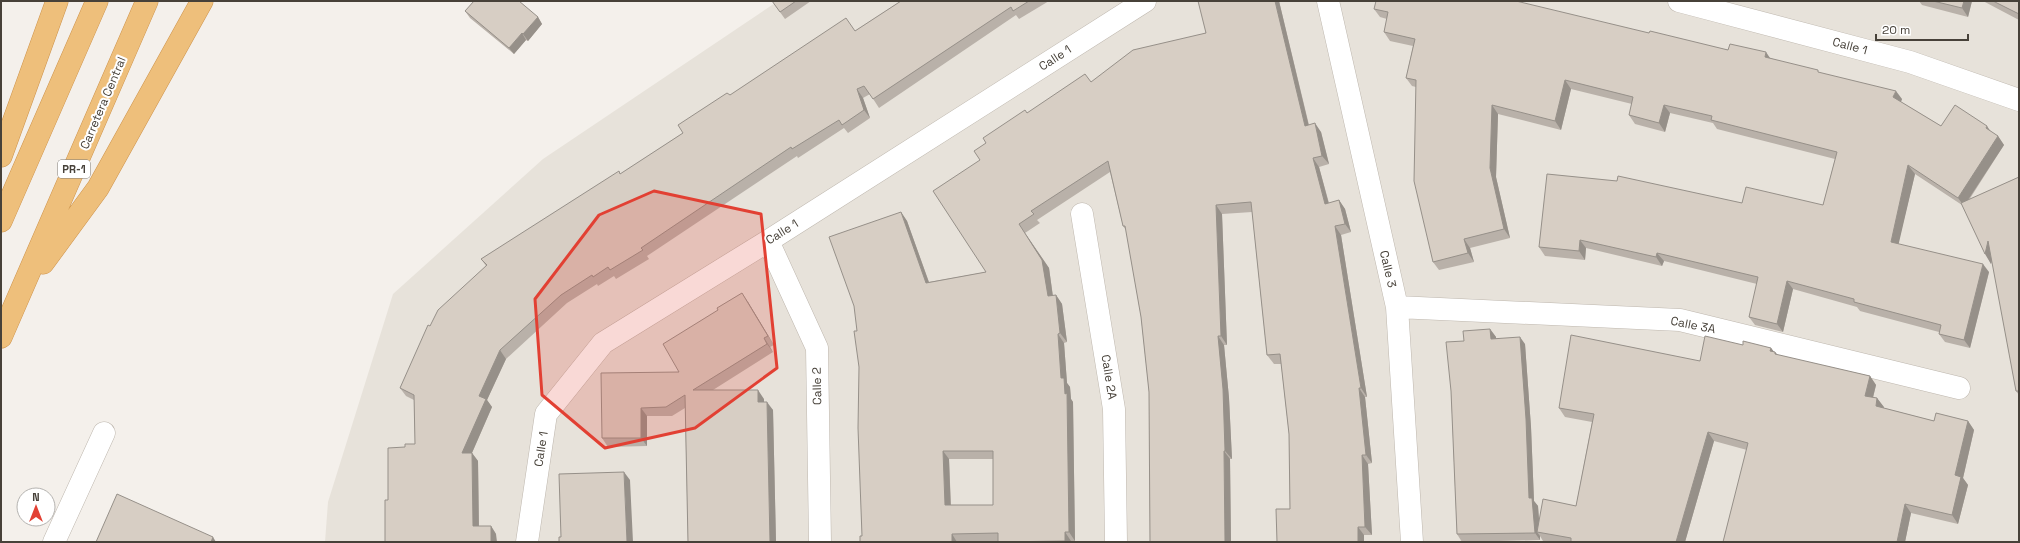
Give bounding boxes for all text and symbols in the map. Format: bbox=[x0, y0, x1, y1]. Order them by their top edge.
scale bar bbox=[1876, 16, 1968, 42]
text: 20 m bbox=[1882, 22, 1910, 38]
street label: Calle 1 bbox=[1831, 34, 1869, 58]
street label: Calle 1 bbox=[1036, 42, 1074, 74]
street label: Carretera Central bbox=[76, 54, 130, 152]
road number: PR-1 bbox=[58, 160, 90, 178]
street label: Calle 1 bbox=[763, 216, 801, 248]
street label: Calle 3 bbox=[1376, 249, 1400, 289]
street label: Calle 3A bbox=[1669, 313, 1717, 337]
street label: Calle 2A bbox=[1098, 353, 1121, 401]
street label: Calle 2 bbox=[809, 367, 825, 405]
street label: Calle 1 bbox=[530, 430, 552, 468]
north arrow bbox=[16, 487, 56, 527]
text: N bbox=[32, 490, 40, 504]

